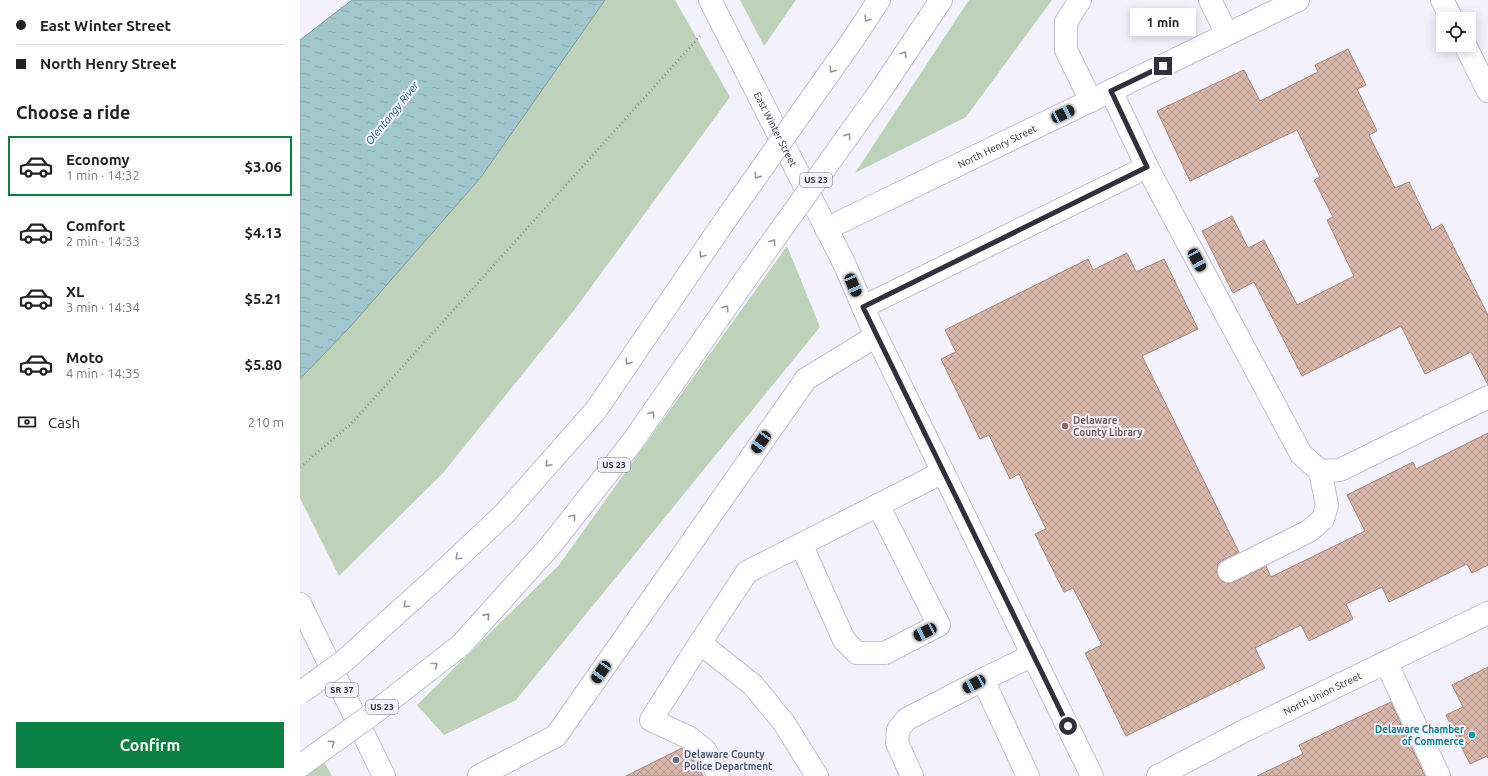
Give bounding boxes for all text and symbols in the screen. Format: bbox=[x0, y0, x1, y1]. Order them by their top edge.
callout: 1 min bbox=[1130, 8, 1196, 36]
map controls bbox=[1436, 12, 1476, 52]
button: locate bbox=[1436, 12, 1476, 52]
one-way arrow bbox=[864, 15, 871, 22]
text: 1 min bbox=[1147, 15, 1179, 29]
text: East Winter Street bbox=[40, 17, 171, 34]
one-way arrow bbox=[899, 52, 906, 59]
text: North Henry Street bbox=[40, 55, 176, 72]
route end bbox=[1154, 57, 1172, 75]
one-way arrow bbox=[830, 65, 837, 72]
water label: Olentangy River bbox=[363, 78, 422, 147]
street label: East Winter Street bbox=[752, 90, 799, 168]
text: Choose a ride bbox=[16, 102, 130, 122]
car bbox=[1050, 103, 1076, 125]
street label: North Henry Street bbox=[956, 122, 1038, 170]
one-way arrow bbox=[843, 133, 850, 140]
icon: car bbox=[18, 148, 54, 184]
text: Economy bbox=[66, 151, 130, 168]
text: $3.06 bbox=[244, 158, 282, 175]
text: 1 min · 14:32 bbox=[66, 168, 140, 182]
one-way arrow bbox=[754, 172, 762, 179]
road number: US 23 bbox=[800, 173, 832, 187]
icon: car bbox=[18, 214, 54, 250]
text: Comfort bbox=[66, 217, 125, 234]
text: $4.13 bbox=[244, 224, 282, 241]
text: 2 min · 14:33 bbox=[66, 234, 140, 248]
one-way arrow bbox=[768, 239, 775, 246]
car bbox=[1186, 247, 1208, 273]
one-way arrow bbox=[700, 250, 707, 257]
car bbox=[843, 272, 863, 298]
icon: car bbox=[18, 280, 54, 316]
text: XL bbox=[66, 283, 84, 300]
text: $5.21 bbox=[244, 290, 282, 307]
text: 3 min · 14:34 bbox=[66, 300, 140, 314]
one-way arrow bbox=[721, 305, 728, 312]
icon: car bbox=[18, 346, 54, 382]
text: Moto bbox=[66, 349, 104, 366]
text: $5.80 bbox=[244, 356, 282, 373]
one-way arrow bbox=[625, 358, 633, 365]
text: 4 min · 14:35 bbox=[66, 366, 140, 380]
icon: cash bbox=[16, 411, 38, 433]
one-way arrow bbox=[647, 411, 655, 418]
text: Cash bbox=[48, 414, 80, 431]
text: 210 m bbox=[248, 415, 284, 429]
place label: Delaware County Library bbox=[1073, 415, 1143, 438]
marker: Delaware County Library bbox=[1060, 421, 1070, 431]
car bbox=[749, 429, 773, 455]
road number: US 23 bbox=[598, 458, 630, 472]
one-way arrow bbox=[546, 459, 553, 467]
one-way arrow bbox=[568, 515, 575, 522]
one-way arrow bbox=[455, 553, 463, 560]
one-way arrow bbox=[403, 601, 411, 608]
one-way arrow bbox=[483, 613, 490, 620]
car bbox=[912, 621, 938, 643]
car bbox=[589, 659, 613, 685]
one-way arrow bbox=[431, 663, 438, 670]
street label: North Union Street bbox=[1281, 670, 1363, 717]
car bbox=[961, 673, 987, 695]
road number: SR 37 bbox=[326, 683, 358, 697]
road number: US 23 bbox=[366, 700, 398, 714]
route start bbox=[1059, 717, 1077, 735]
button: Confirm bbox=[16, 722, 284, 768]
place label: Delaware Chamber of Commerce bbox=[1375, 724, 1465, 747]
marker: Delaware Chamber of Commerce bbox=[1467, 730, 1477, 740]
one-way arrow bbox=[327, 741, 334, 748]
place label: Delaware County Police Department bbox=[684, 749, 773, 772]
marker: Delaware County Police Department bbox=[671, 755, 681, 765]

